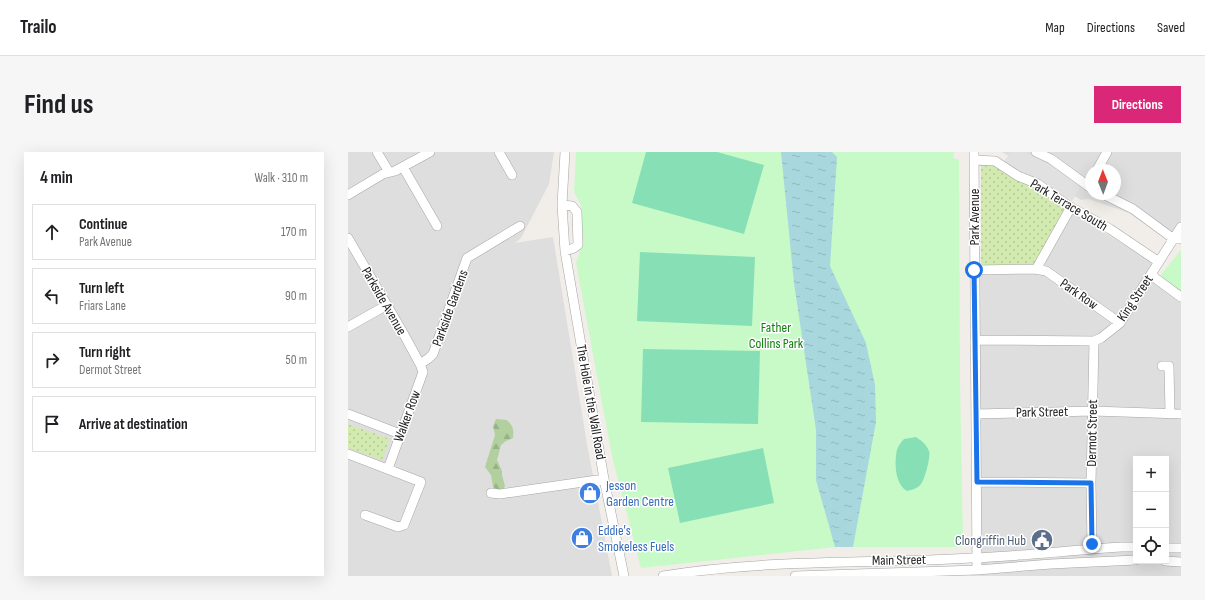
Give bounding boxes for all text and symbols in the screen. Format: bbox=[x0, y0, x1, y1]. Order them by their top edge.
text: Trailo bbox=[20, 16, 57, 39]
text: Map bbox=[1045, 19, 1065, 36]
text: Directions bbox=[1087, 19, 1135, 36]
text: Saved bbox=[1157, 19, 1185, 36]
button: Directions bbox=[1094, 86, 1181, 123]
text: Find us bbox=[24, 88, 93, 121]
north arrow bbox=[1085, 164, 1121, 200]
text: 4 min bbox=[40, 168, 73, 188]
text: Walk · 310 m bbox=[255, 170, 308, 186]
street label: Park Terrace South bbox=[1027, 175, 1111, 235]
street label: Park Avenue bbox=[966, 189, 983, 245]
text: Continue bbox=[79, 215, 128, 234]
icon: ahead bbox=[41, 221, 63, 243]
text: 170 m bbox=[281, 224, 307, 240]
text: Park Avenue bbox=[79, 234, 132, 250]
route start bbox=[965, 261, 983, 279]
street label: Parkside Avenue bbox=[358, 264, 410, 338]
street label: Parkside Gardens bbox=[428, 267, 472, 349]
street label: King Street bbox=[1113, 272, 1157, 324]
street label: Park Row bbox=[1057, 275, 1101, 313]
text: Turn left bbox=[79, 279, 124, 298]
icon: left bbox=[41, 285, 63, 307]
text: 90 m bbox=[285, 288, 307, 304]
text: Friars Lane bbox=[79, 298, 126, 314]
park label: Father Collins Park bbox=[749, 319, 804, 352]
text: Turn right bbox=[79, 343, 131, 362]
street label: The Hole in the Wall Road bbox=[573, 343, 610, 461]
icon: right bbox=[41, 349, 63, 371]
text: 50 m bbox=[286, 352, 307, 368]
text: Dermot Street bbox=[79, 362, 142, 378]
street label: Walker Row bbox=[390, 388, 424, 444]
street label: Dermot Street bbox=[1083, 399, 1101, 467]
street label: Park Street bbox=[1016, 403, 1068, 421]
icon: arrive bbox=[41, 413, 63, 435]
text: Arrive at destination bbox=[79, 415, 188, 434]
map controls bbox=[1133, 456, 1169, 564]
button: + bbox=[1133, 456, 1169, 492]
place label: Jesson Garden Centre bbox=[605, 477, 674, 510]
shop icon: Jesson Garden Centre bbox=[577, 480, 603, 506]
button: − bbox=[1133, 492, 1169, 528]
place label: Eddie's Smokeless Fuels bbox=[598, 522, 674, 555]
shop icon: Eddie's Smokeless Fuels bbox=[569, 525, 595, 551]
public building icon: Clongriffin Hub bbox=[1029, 527, 1055, 553]
button: locate bbox=[1133, 528, 1169, 564]
place label: Clongriffin Hub bbox=[955, 532, 1026, 549]
route end bbox=[1083, 535, 1101, 553]
street label: Main Street bbox=[872, 551, 926, 569]

